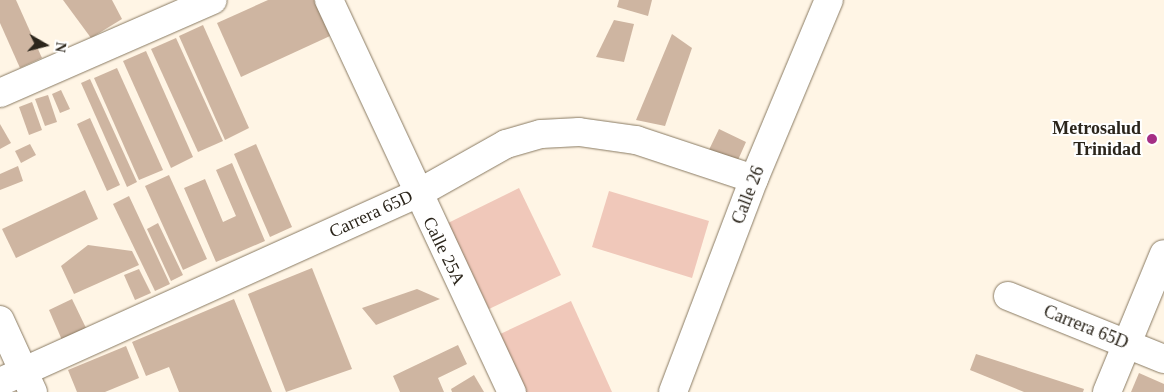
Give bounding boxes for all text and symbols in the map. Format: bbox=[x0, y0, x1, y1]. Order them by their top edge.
north arrow bbox=[20, 20, 70, 70]
text: N bbox=[52, 41, 68, 53]
place label: Metrosalud Trinidad bbox=[1052, 118, 1141, 160]
marker: Metrosalud Trinidad bbox=[1145, 132, 1159, 146]
street label: Calle 26 bbox=[727, 163, 769, 227]
street label: Carrera 65D bbox=[326, 185, 416, 243]
street label: Calle 25A bbox=[418, 213, 470, 289]
street label: Carrera 65D bbox=[1040, 300, 1132, 354]

